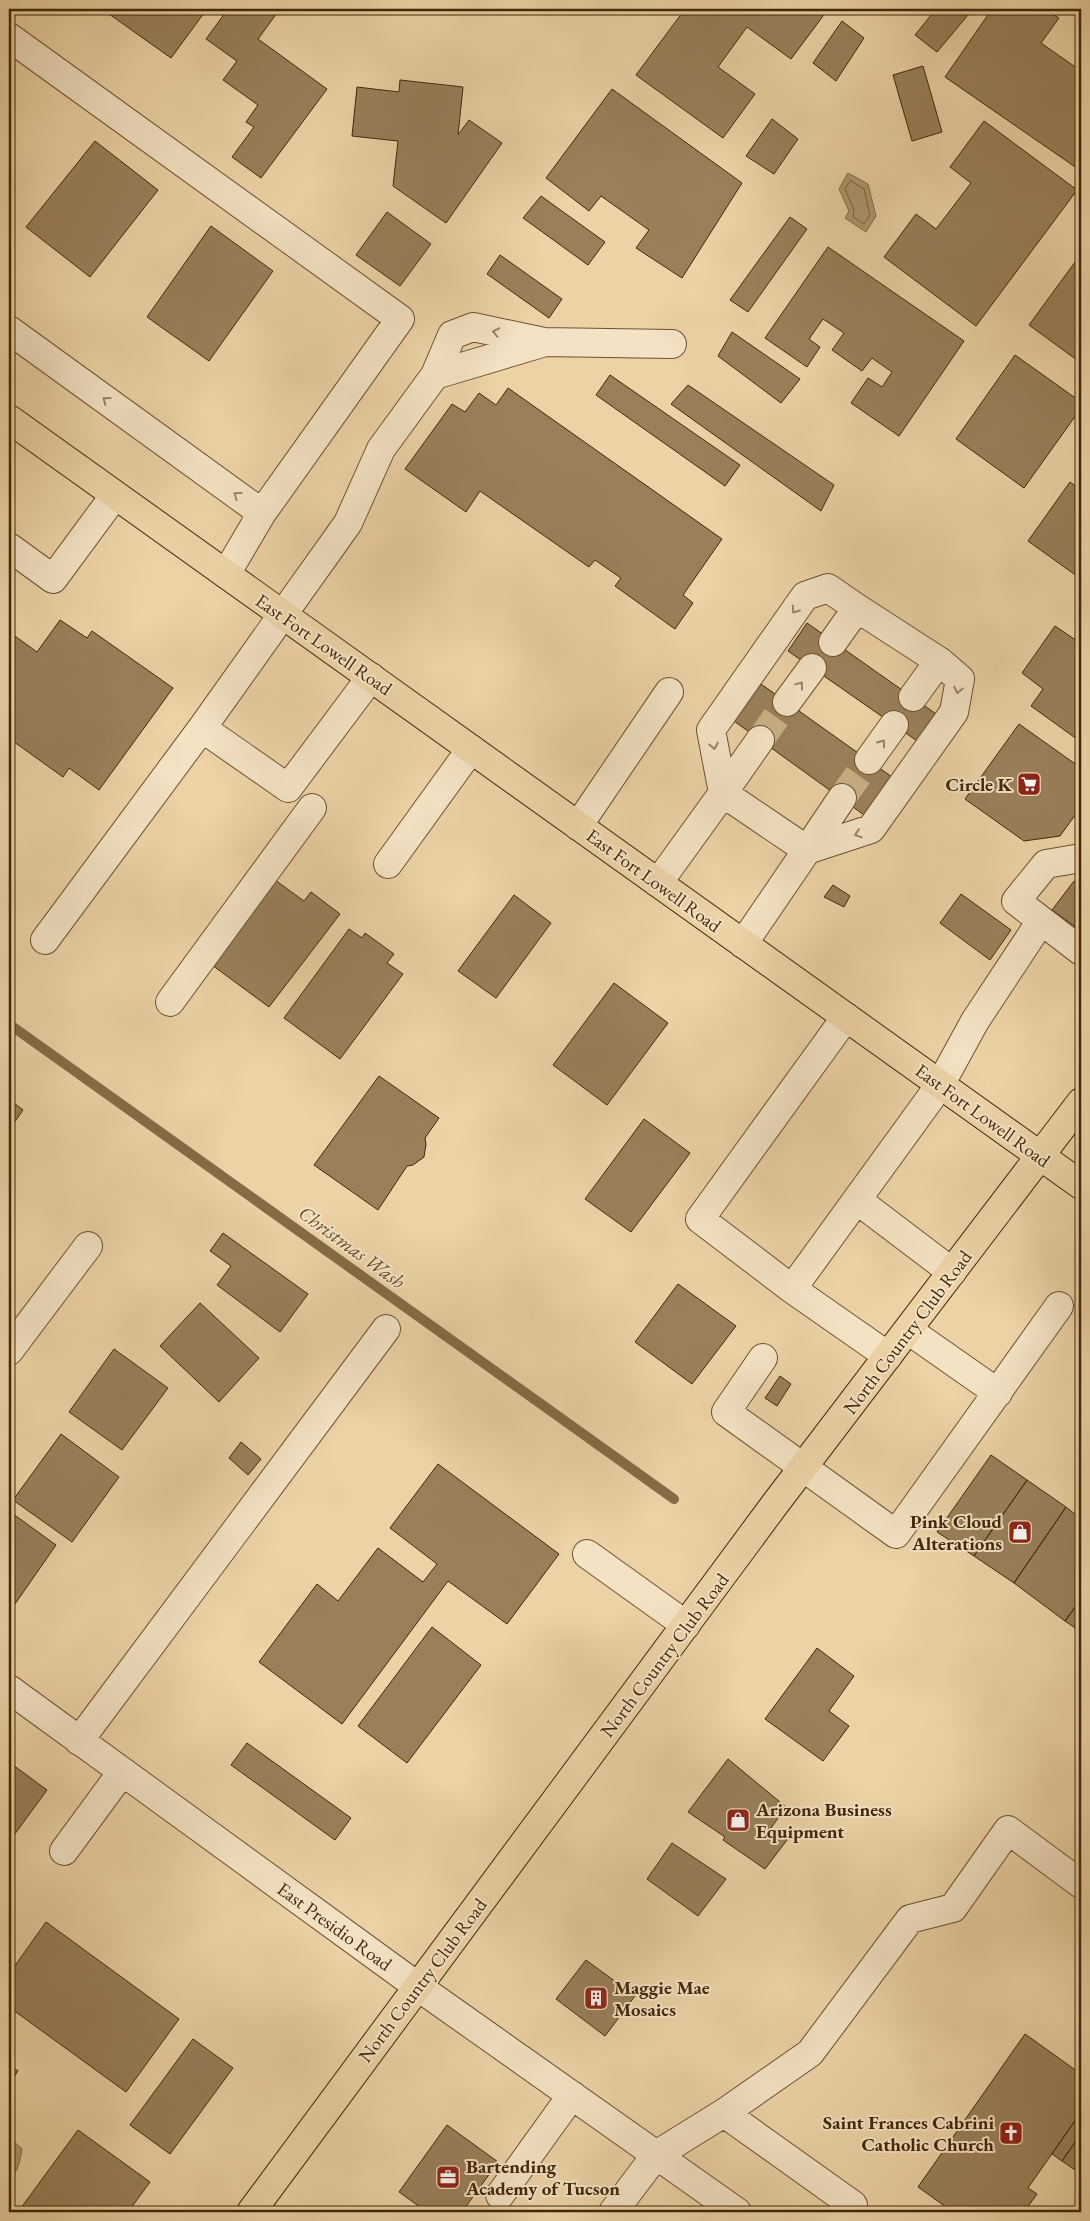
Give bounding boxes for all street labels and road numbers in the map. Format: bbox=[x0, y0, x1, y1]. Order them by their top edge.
street label: East Fort Lowell Road bbox=[250, 588, 397, 701]
street label: East Fort Lowell Road bbox=[581, 823, 727, 938]
street label: East Fort Lowell Road bbox=[910, 1058, 1056, 1173]
street label: North Country Club Road bbox=[837, 1245, 978, 1419]
street label: North Country Club Road bbox=[594, 1568, 735, 1742]
street label: East Presidio Road bbox=[272, 1876, 397, 1977]
street label: North Country Club Road bbox=[352, 1893, 493, 2067]

